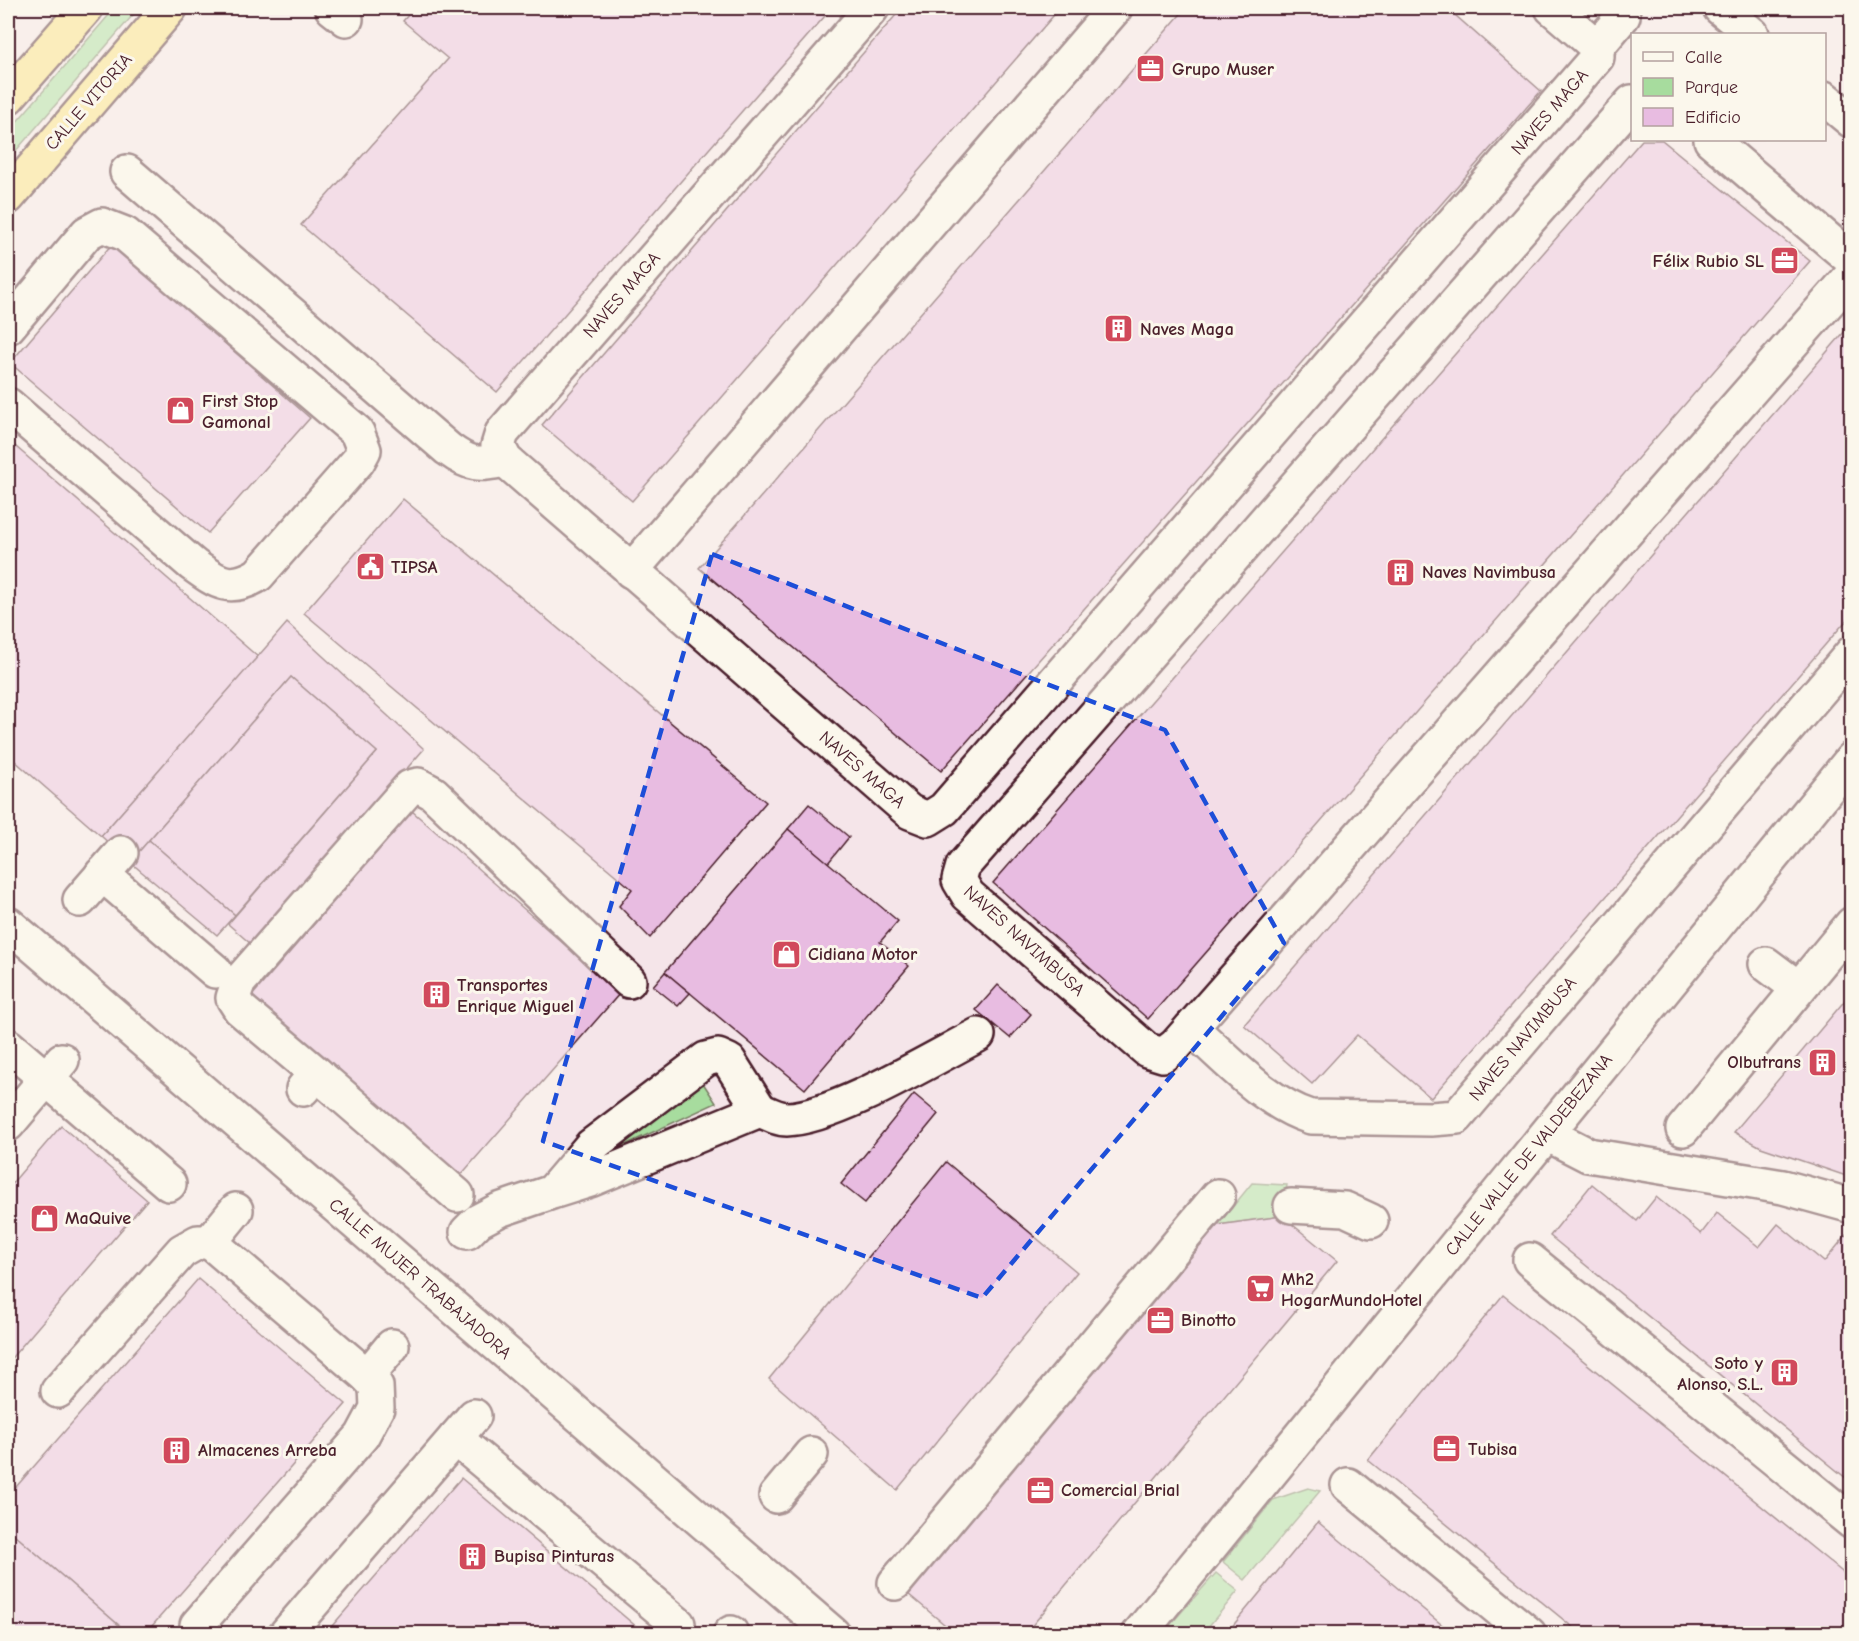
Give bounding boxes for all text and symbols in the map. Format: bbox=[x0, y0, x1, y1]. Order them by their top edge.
legend bbox=[1631, 33, 1826, 141]
text: Calle bbox=[1685, 47, 1722, 68]
street label: CALLE VITORIA bbox=[41, 49, 137, 155]
office icon: Grupo Muser bbox=[1135, 53, 1167, 85]
place label: Grupo Muser bbox=[1172, 59, 1275, 80]
street label: NAVES MAGA bbox=[1507, 65, 1593, 159]
text: Parque bbox=[1685, 77, 1738, 98]
text: Edificio bbox=[1685, 107, 1741, 128]
office icon: Félix Rubio SL bbox=[1769, 245, 1801, 277]
street label: NAVES MAGA bbox=[579, 248, 665, 342]
place label: Félix Rubio SL bbox=[1652, 251, 1764, 272]
building icon: Naves Maga bbox=[1103, 313, 1135, 345]
place label: Naves Maga bbox=[1140, 319, 1234, 340]
place label: First Stop Gamonal bbox=[202, 391, 278, 433]
shop icon: First Stop Gamonal bbox=[165, 395, 197, 427]
public building icon: TIPSA bbox=[354, 551, 386, 583]
building icon: Naves Navimbusa bbox=[1385, 556, 1417, 588]
place label: TIPSA bbox=[391, 557, 438, 578]
place label: Naves Navimbusa bbox=[1422, 562, 1556, 583]
street label: NAVES MAGA bbox=[815, 727, 909, 813]
street label: NAVES NAVIMBUSA bbox=[959, 881, 1089, 1001]
shop icon: Cidiana Motor bbox=[771, 938, 803, 970]
place label: Cidiana Motor bbox=[808, 944, 918, 965]
street label: NAVES NAVIMBUSA bbox=[1465, 973, 1581, 1105]
place label: Transportes Enrique Miguel bbox=[457, 975, 574, 1017]
building icon: Transportes Enrique Miguel bbox=[420, 979, 452, 1011]
building icon: Olbutrans bbox=[1806, 1046, 1838, 1078]
street label: CALLE VALLE DE VALDEBEZANA bbox=[1441, 1050, 1617, 1260]
place label: Olbutrans bbox=[1727, 1052, 1801, 1073]
street label: CALLE MUJER TRABAJADORA bbox=[325, 1194, 515, 1364]
shop icon: MaQuive bbox=[28, 1202, 60, 1234]
place label: MaQuive bbox=[65, 1208, 131, 1229]
place label: Mh2 HogarMundoHotel bbox=[1281, 1269, 1422, 1311]
supermarket icon: Mh2 HogarMundoHotel bbox=[1244, 1273, 1276, 1305]
office icon: Binotto bbox=[1144, 1304, 1176, 1336]
place label: Binotto bbox=[1181, 1310, 1236, 1331]
place label: Soto y Alonso, S.L. bbox=[1677, 1353, 1764, 1395]
building icon: Soto y Alonso, S.L. bbox=[1768, 1357, 1800, 1389]
office icon: Tubisa bbox=[1431, 1433, 1463, 1465]
building icon: Almacenes Arreba bbox=[161, 1434, 193, 1466]
place label: Tubisa bbox=[1468, 1439, 1517, 1460]
place label: Almacenes Arreba bbox=[198, 1440, 337, 1461]
office icon: Comercial Brial bbox=[1024, 1474, 1056, 1506]
place label: Comercial Brial bbox=[1061, 1480, 1180, 1501]
building icon: Bupisa Pinturas bbox=[457, 1540, 489, 1572]
place label: Bupisa Pinturas bbox=[494, 1546, 614, 1567]

